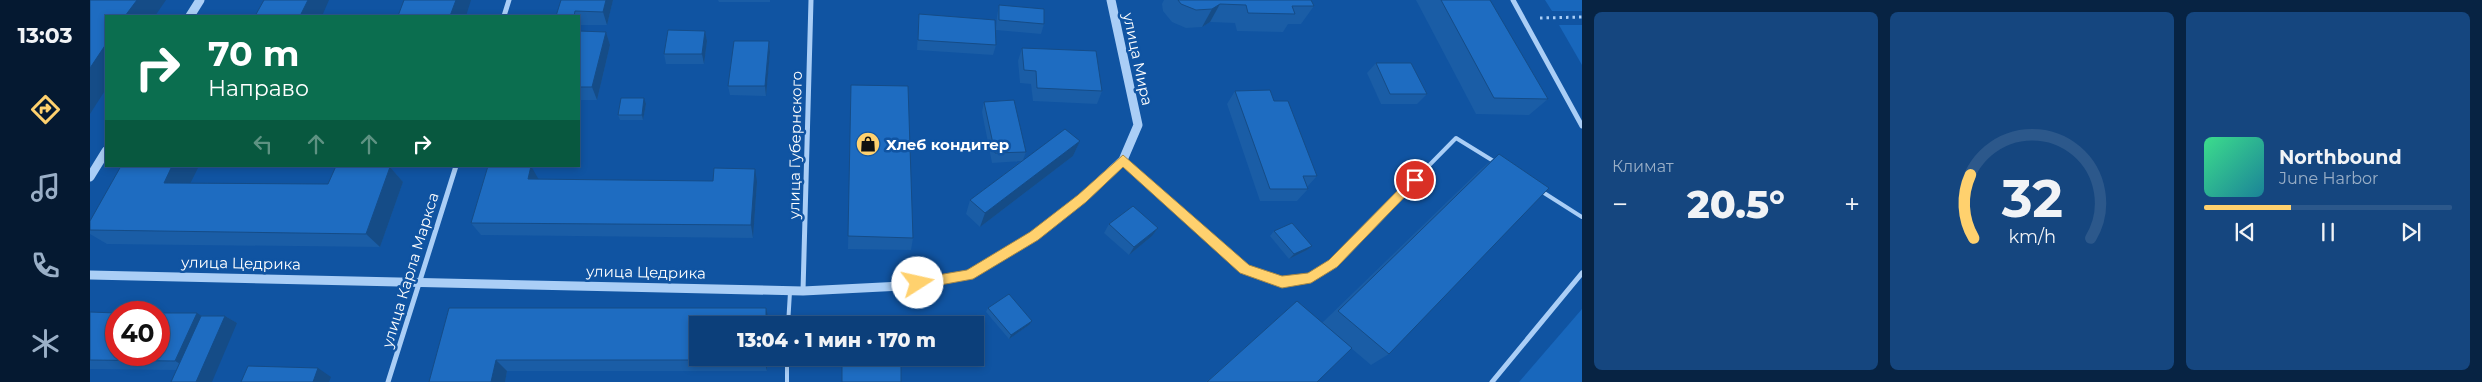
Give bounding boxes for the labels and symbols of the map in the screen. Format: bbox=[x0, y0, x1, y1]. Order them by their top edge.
street label: улица Мира bbox=[1119, 10, 1157, 107]
street label: улица Губернского bbox=[784, 71, 806, 220]
shop icon: Хлеб кондитер bbox=[855, 131, 881, 157]
place label: Хлеб кондитер bbox=[886, 135, 1009, 154]
pin bbox=[1394, 159, 1436, 201]
street label: улица Карла Маркса bbox=[377, 190, 443, 351]
street label: улица Цедрика bbox=[180, 252, 301, 274]
position arrow bbox=[891, 256, 943, 308]
street label: улица Цедрика bbox=[585, 261, 706, 283]
speed limit sign: 40 bbox=[105, 301, 170, 366]

